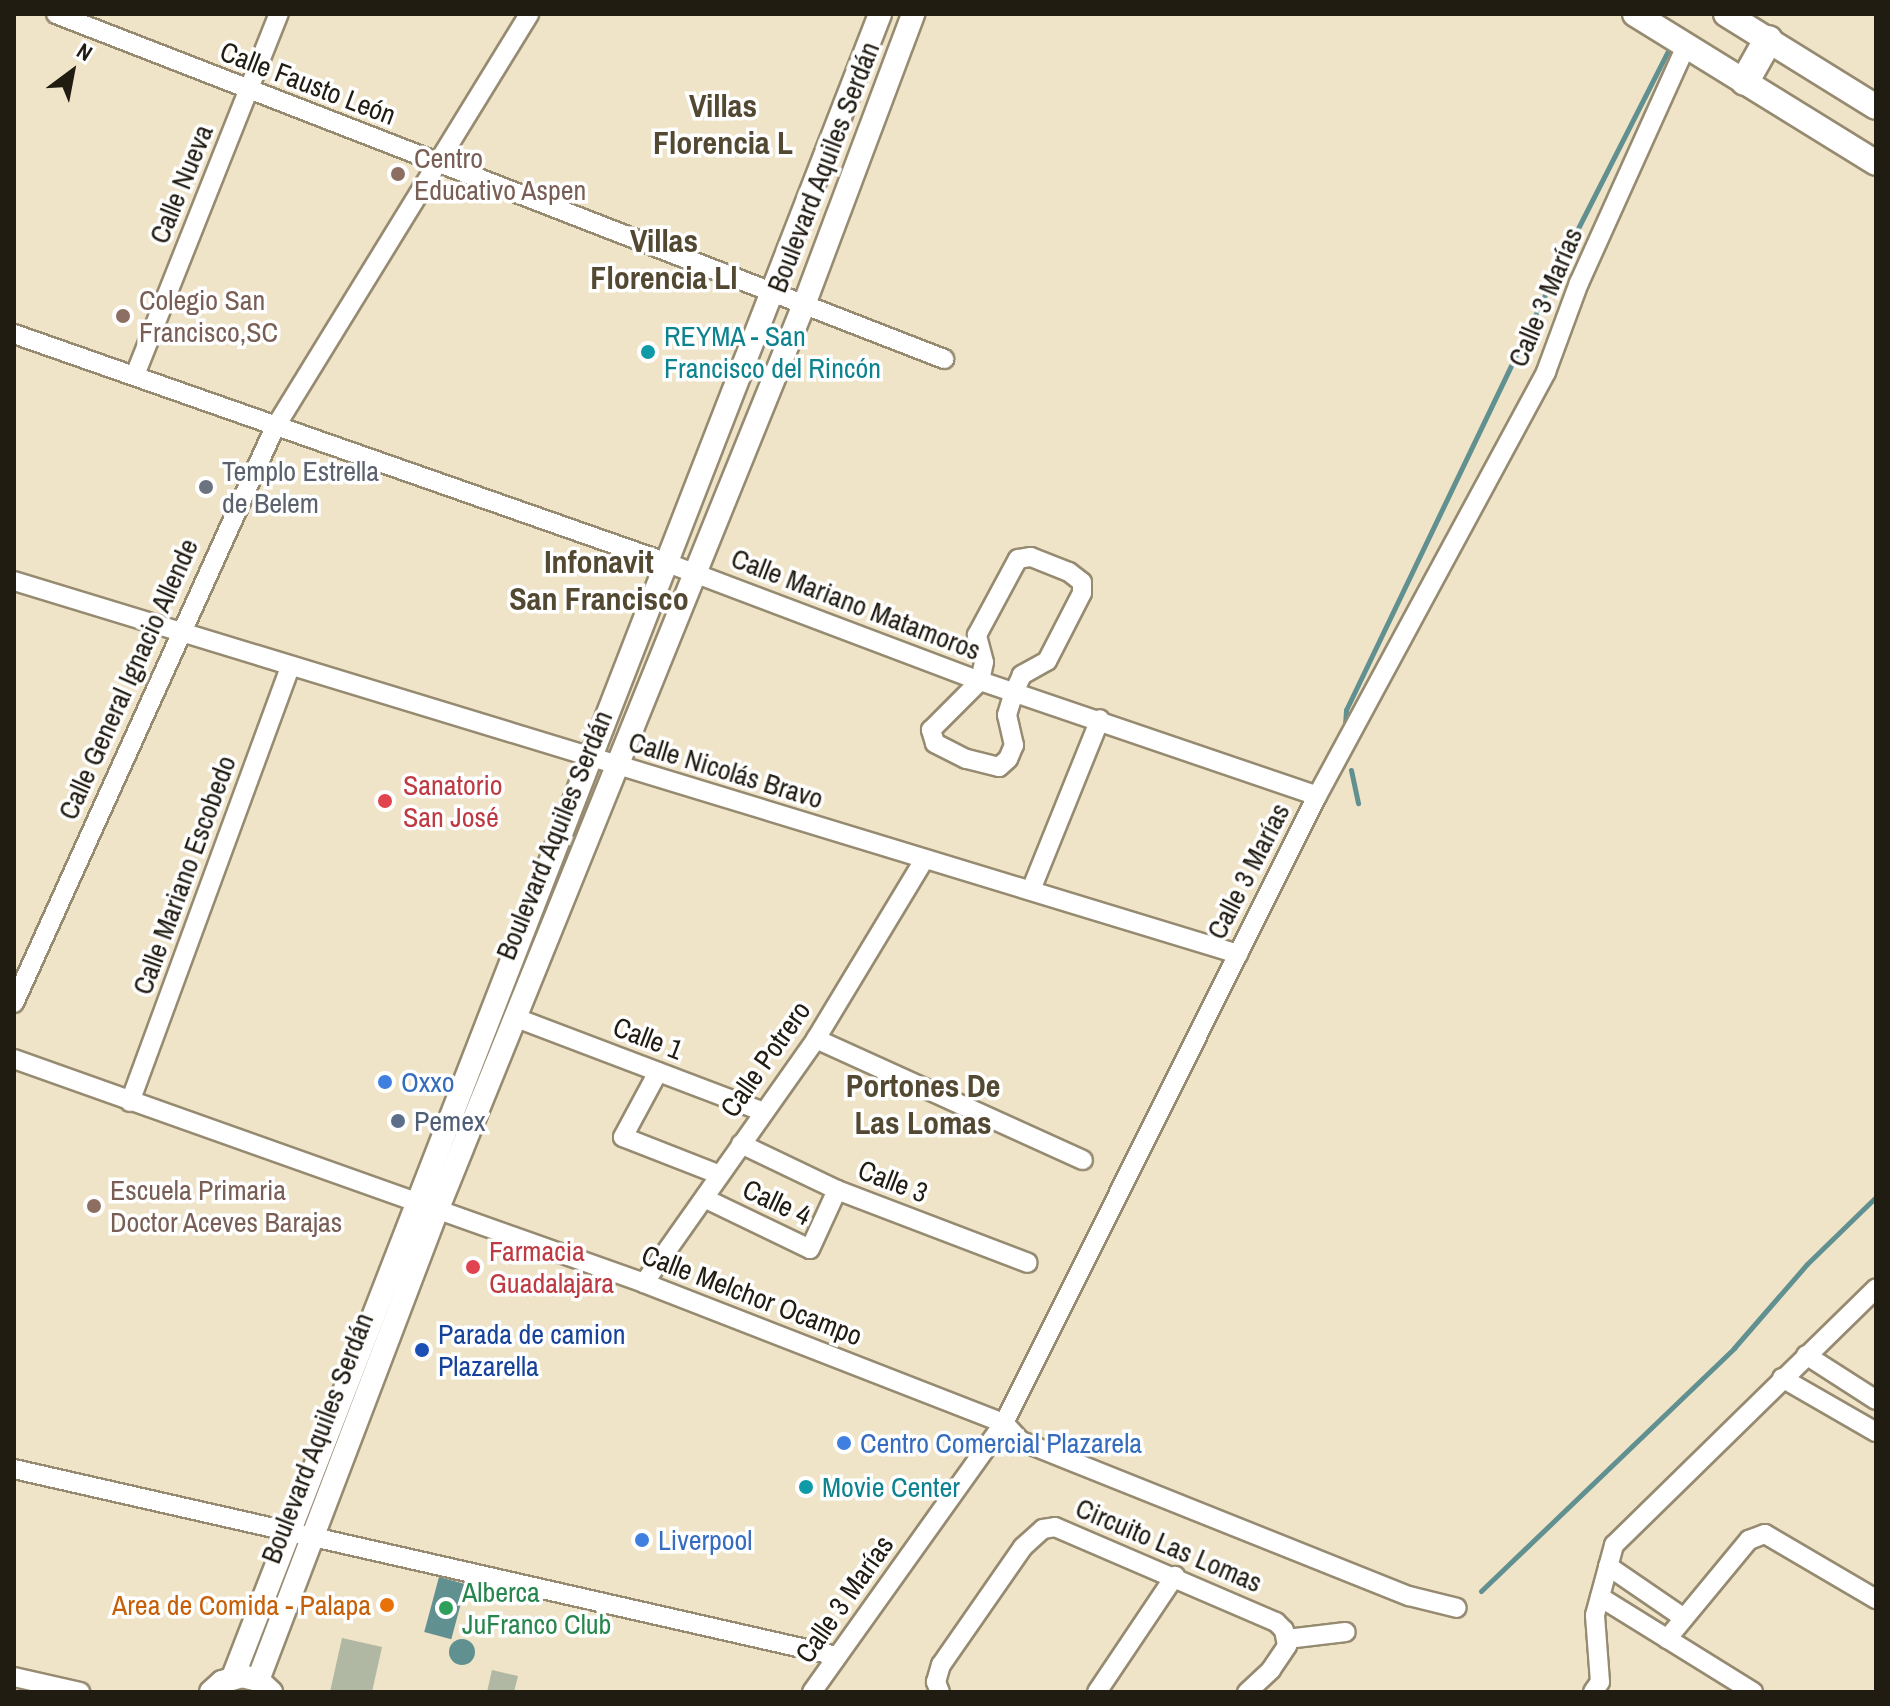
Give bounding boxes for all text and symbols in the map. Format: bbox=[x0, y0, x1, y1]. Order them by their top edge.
north arrow bbox=[32, 32, 112, 112]
street label: Calle Fausto León bbox=[216, 34, 400, 132]
text: N bbox=[71, 35, 98, 68]
street label: Boulevard Aquiles Serdán bbox=[760, 36, 886, 298]
district label: Villas Florencia L bbox=[653, 88, 793, 163]
street label: Calle Nueva bbox=[142, 120, 220, 248]
place label: Centro Educativo Aspen bbox=[414, 141, 588, 207]
marker: Centro Educativo Aspen bbox=[389, 165, 407, 183]
street label: Calle 3 Marías bbox=[1501, 222, 1589, 372]
district label: Villas Florencia Ll bbox=[590, 223, 738, 298]
place label: Colegio San Francisco,SC bbox=[139, 283, 278, 349]
marker: Colegio San Francisco,SC bbox=[114, 307, 132, 325]
place label: REYMA - San Francisco del Rincón bbox=[664, 319, 881, 385]
marker: REYMA - San Francisco del Rincón bbox=[639, 343, 657, 361]
place label: Templo Estrella de Belem bbox=[222, 454, 379, 520]
marker: Templo Estrella de Belem bbox=[197, 478, 215, 496]
street label: Calle General Ignacio Allende bbox=[51, 533, 205, 825]
street label: Calle Mariano Matamoros bbox=[727, 541, 985, 667]
district label: Infonavit San Francisco bbox=[509, 544, 689, 619]
street label: Boulevard Aquiles Serdán bbox=[488, 705, 620, 965]
street label: Calle Nicolás Bravo bbox=[625, 724, 827, 816]
street label: Calle Mariano Escobedo bbox=[125, 751, 243, 999]
place label: Sanatorio San José bbox=[403, 768, 503, 834]
marker: Sanatorio San José bbox=[374, 790, 396, 812]
street label: Calle 3 Marías bbox=[1199, 797, 1297, 945]
street label: Calle Potrero bbox=[713, 994, 817, 1124]
street label: Calle 1 bbox=[609, 1010, 687, 1066]
place label: Oxxo bbox=[401, 1065, 455, 1099]
district label: Portones De Las Lomas bbox=[846, 1068, 1000, 1143]
marker: Oxxo bbox=[376, 1073, 394, 1091]
place label: Pemex bbox=[414, 1104, 485, 1138]
marker: Pemex bbox=[389, 1112, 407, 1130]
street label: Calle 3 bbox=[854, 1153, 932, 1209]
street label: Calle 4 bbox=[738, 1172, 816, 1232]
place label: Escuela Primaria Doctor Aceves Barajas bbox=[110, 1173, 344, 1239]
marker: Escuela Primaria Doctor Aceves Barajas bbox=[85, 1197, 103, 1215]
place label: Farmacia Guadalajara bbox=[489, 1234, 614, 1300]
street label: Calle Melchor Ocampo bbox=[637, 1237, 867, 1353]
marker: Farmacia Guadalajara bbox=[464, 1258, 482, 1276]
street label: Boulevard Aquiles Serdán bbox=[254, 1307, 380, 1569]
place label: Parada de camion Plazarella bbox=[438, 1317, 626, 1383]
marker: Parada de camion Plazarella bbox=[413, 1341, 431, 1359]
place label: Centro Comercial Plazarela bbox=[860, 1426, 1142, 1460]
marker: Centro Comercial Plazarela bbox=[835, 1434, 853, 1452]
place label: Movie Center bbox=[822, 1470, 960, 1504]
marker: Movie Center bbox=[797, 1478, 815, 1496]
street label: Circuito Las Lomas bbox=[1071, 1491, 1267, 1599]
place label: Liverpool bbox=[658, 1523, 752, 1557]
street label: Calle 3 Marías bbox=[788, 1529, 900, 1669]
marker: Liverpool bbox=[633, 1531, 651, 1549]
place label: Alberca JuFranco Club bbox=[462, 1575, 611, 1641]
place label: Area de Comida - Palapa bbox=[112, 1588, 371, 1622]
marker: Area de Comida - Palapa bbox=[378, 1596, 396, 1614]
marker: Alberca JuFranco Club bbox=[437, 1599, 455, 1617]

